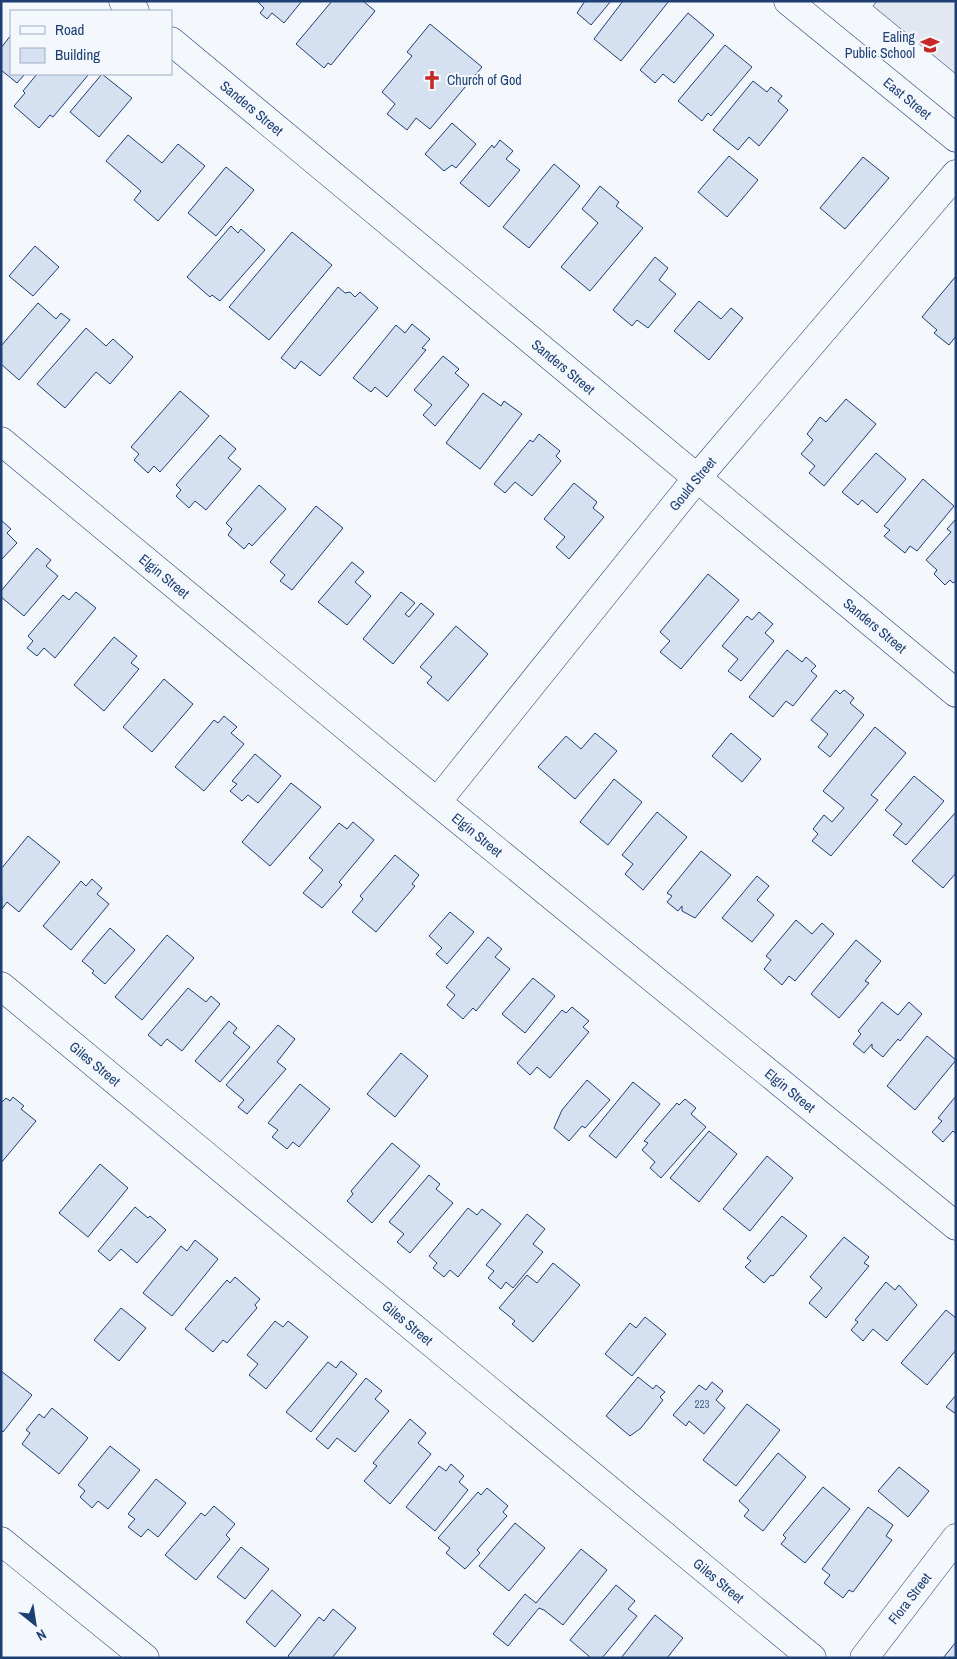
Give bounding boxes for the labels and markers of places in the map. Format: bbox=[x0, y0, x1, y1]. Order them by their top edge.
place label: Ealing Public School bbox=[845, 28, 916, 62]
school or university icon: Ealing Public School bbox=[919, 34, 941, 56]
church icon: Church of God bbox=[421, 69, 443, 91]
place label: Church of God bbox=[447, 71, 522, 89]

